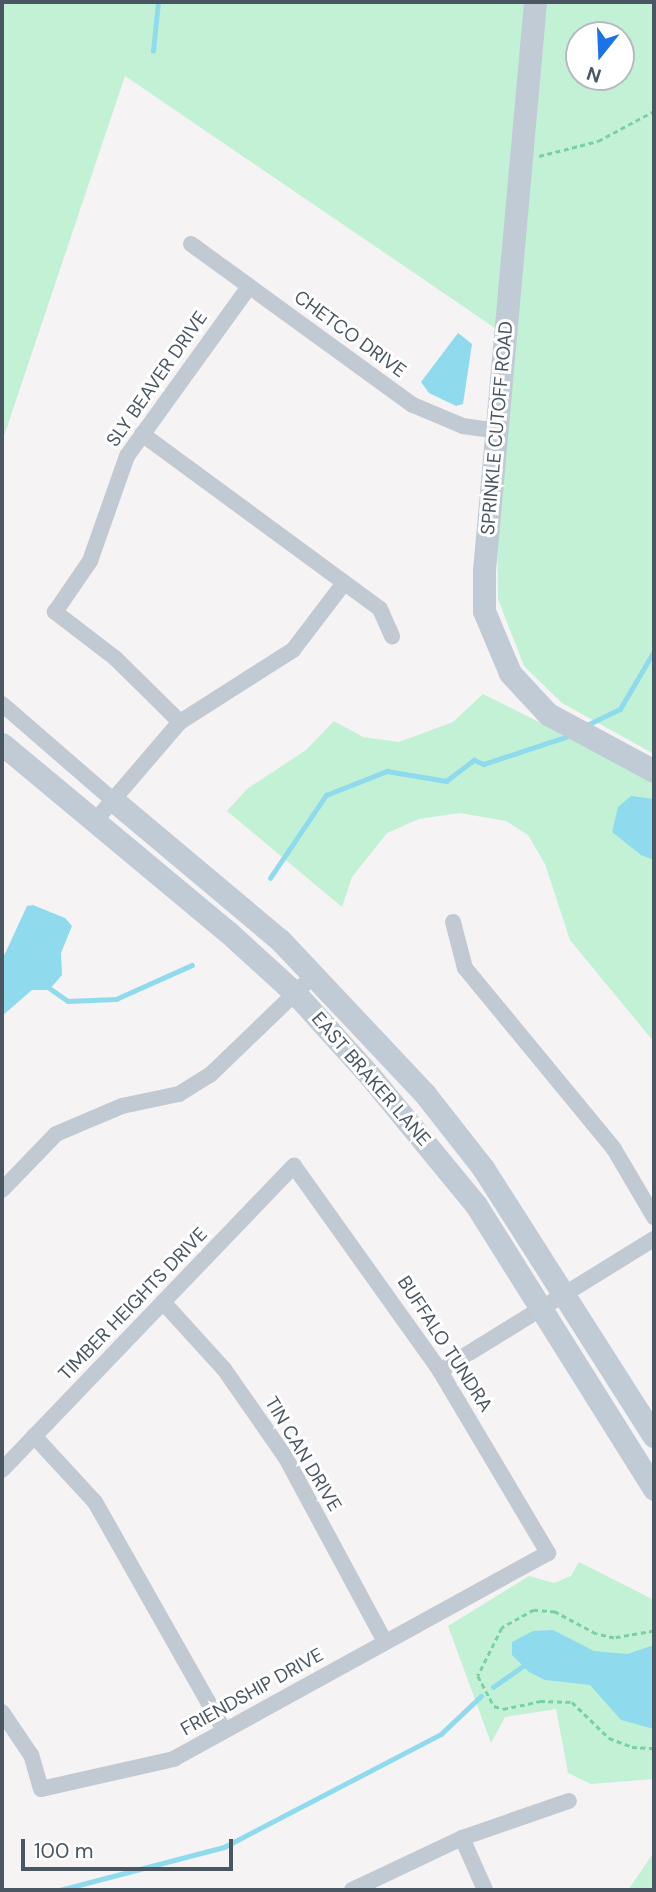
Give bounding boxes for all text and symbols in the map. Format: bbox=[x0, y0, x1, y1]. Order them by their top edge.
north arrow bbox=[565, 21, 635, 91]
text: N bbox=[584, 61, 604, 89]
street label: CHETCO DRIVE bbox=[290, 286, 410, 382]
street label: SLY BEAVER DRIVE bbox=[102, 307, 212, 451]
street label: SPRINKLE CUTOFF ROAD bbox=[476, 320, 518, 536]
street label: EAST BRAKER LANE bbox=[307, 1007, 435, 1151]
street label: TIMBER HEIGHTS DRIVE bbox=[54, 1223, 212, 1385]
street label: BUFFALO TUNDRA bbox=[393, 1272, 497, 1416]
street label: TIN CAN DRIVE bbox=[260, 1393, 346, 1515]
street label: FRIENDSHIP DRIVE bbox=[177, 1643, 327, 1741]
scale bar bbox=[24, 1826, 236, 1870]
text: 100 m bbox=[34, 1837, 94, 1865]

